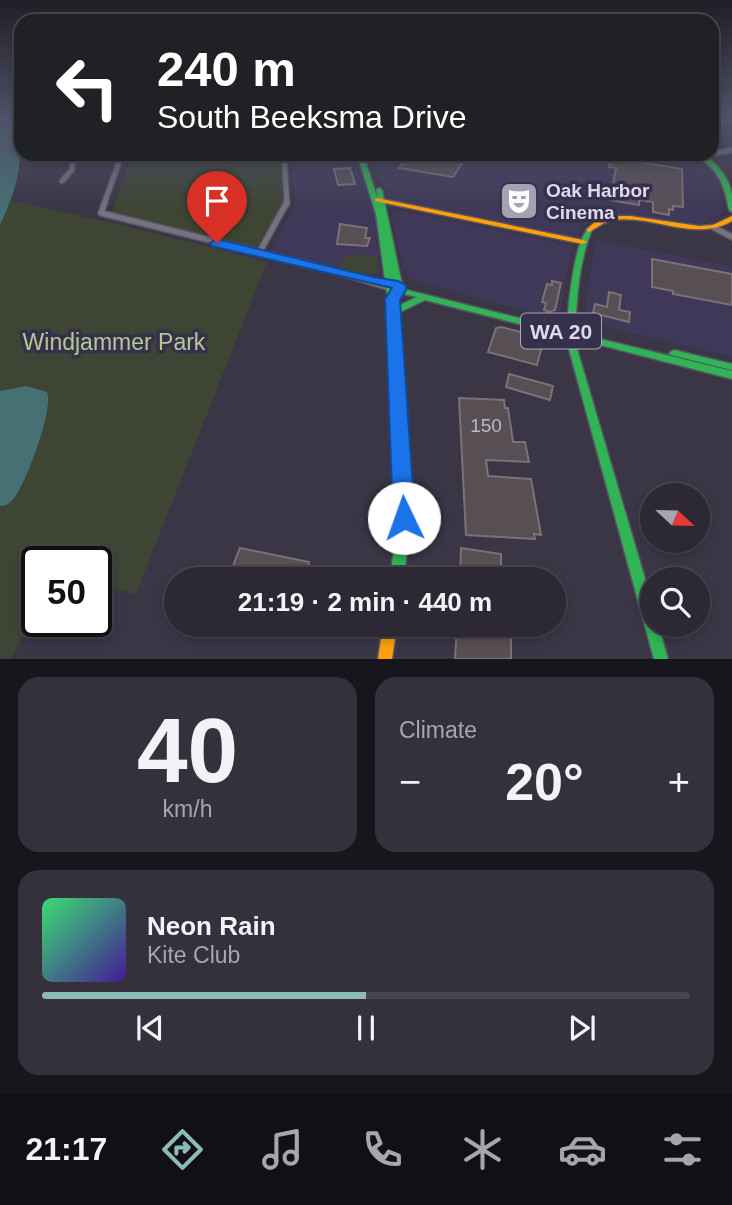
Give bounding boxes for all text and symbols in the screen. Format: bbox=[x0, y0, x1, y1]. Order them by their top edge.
icon: left bbox=[42, 42, 133, 133]
text: 240 m bbox=[157, 42, 296, 96]
text: South Beeksma Drive bbox=[157, 99, 466, 135]
pin bbox=[187, 171, 247, 243]
theatre icon: Oak Harbor Cinema bbox=[498, 180, 540, 222]
place label: Oak Harbor Cinema bbox=[546, 180, 650, 223]
icon: arrive bbox=[198, 182, 236, 220]
road number: WA 20 bbox=[521, 314, 601, 348]
park label: Windjammer Park bbox=[23, 329, 206, 355]
house number: 150 bbox=[470, 415, 502, 436]
position arrow bbox=[367, 481, 441, 555]
north arrow bbox=[640, 483, 710, 553]
map controls bbox=[640, 483, 710, 637]
speed limit sign: 50 bbox=[21, 546, 112, 637]
button: search bbox=[640, 567, 710, 637]
text: 21:19 · 2 min · 440 m bbox=[238, 587, 492, 617]
text: 40 bbox=[137, 700, 238, 801]
text: Climate bbox=[399, 717, 477, 743]
text: 20° bbox=[505, 753, 584, 811]
text: − bbox=[399, 761, 421, 803]
text: + bbox=[668, 761, 690, 803]
text: km/h bbox=[163, 796, 212, 822]
text: Neon Rain bbox=[147, 911, 276, 941]
text: Kite Club bbox=[147, 942, 240, 968]
icon: previous bbox=[131, 1009, 169, 1047]
icon: pause bbox=[347, 1009, 385, 1047]
icon: next bbox=[563, 1009, 601, 1047]
icon: directions bbox=[158, 1125, 207, 1174]
icon: music bbox=[258, 1125, 307, 1174]
icon: phone bbox=[358, 1125, 407, 1174]
icon: climate bbox=[458, 1125, 507, 1174]
icon: car bbox=[558, 1125, 607, 1174]
icon: filters bbox=[658, 1125, 707, 1174]
text: 21:17 bbox=[25, 1131, 107, 1167]

